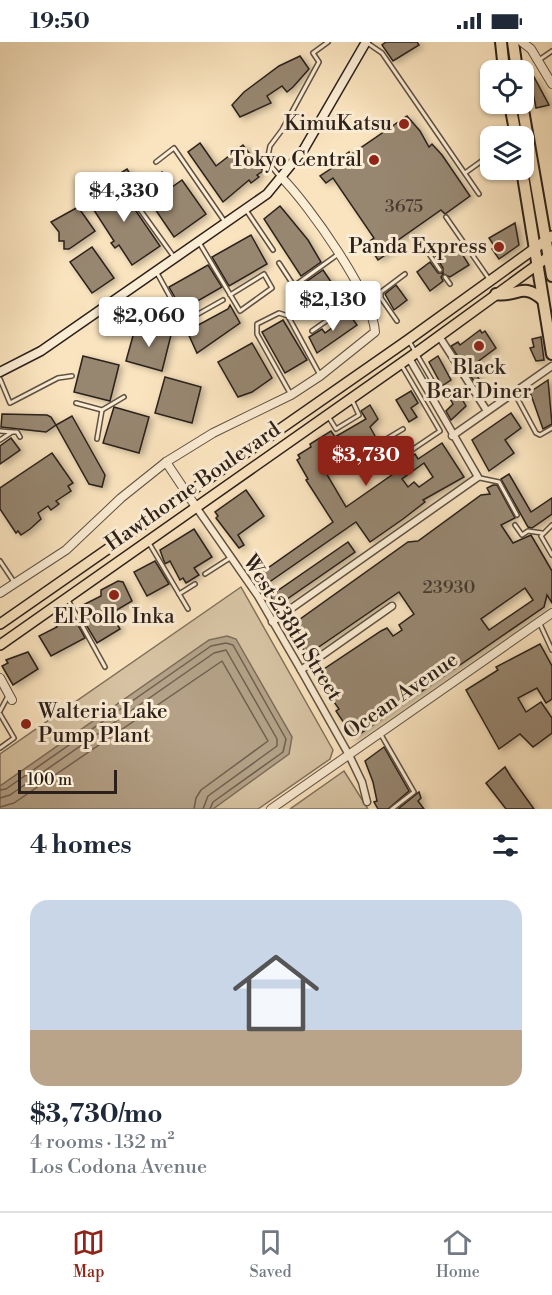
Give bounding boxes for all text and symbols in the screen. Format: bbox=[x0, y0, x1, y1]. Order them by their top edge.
text: 19:50 bbox=[30, 8, 90, 35]
map controls bbox=[480, 60, 534, 180]
button: locate bbox=[480, 60, 534, 114]
place label: KimuKatsu bbox=[284, 111, 392, 137]
marker: KimuKatsu bbox=[397, 117, 411, 131]
button: layers bbox=[480, 126, 534, 180]
place label: Tokyo Central bbox=[230, 147, 362, 173]
marker: Tokyo Central bbox=[367, 153, 381, 167]
pin: $4,330 bbox=[75, 172, 173, 223]
text: $4,330 bbox=[89, 179, 159, 204]
house number: 3675 bbox=[385, 195, 423, 218]
place label: Panda Express bbox=[349, 234, 487, 260]
marker: Panda Express bbox=[492, 240, 506, 254]
pin: $2,130 bbox=[284, 281, 382, 332]
text: $2,130 bbox=[300, 288, 366, 313]
pin: $2,060 bbox=[100, 297, 198, 348]
text: $2,060 bbox=[113, 304, 185, 329]
marker: Black Bear Diner bbox=[472, 339, 486, 353]
place label: Black Bear Diner bbox=[426, 355, 531, 405]
street label: Hawthorne Boulevard bbox=[100, 417, 286, 557]
pin: $3,730 bbox=[317, 436, 415, 487]
text: $3,730 bbox=[332, 443, 400, 468]
street label: West 238th Street bbox=[236, 549, 348, 706]
house number: 23930 bbox=[423, 576, 476, 599]
marker: El Pollo Inka bbox=[107, 588, 121, 602]
place label: El Pollo Inka bbox=[53, 604, 175, 630]
street label: Ocean Avenue bbox=[339, 647, 463, 745]
place label: Walteria Lake Pump Plant bbox=[37, 699, 168, 749]
marker: Walteria Lake Pump Plant bbox=[19, 717, 33, 731]
scale bar bbox=[18, 767, 117, 794]
text: 100 m bbox=[27, 770, 72, 790]
text: 4 homes bbox=[30, 829, 132, 861]
icon: filters bbox=[489, 829, 522, 862]
icon: home bbox=[222, 939, 330, 1047]
text: $3,730/mo bbox=[30, 1098, 163, 1130]
text: 4 rooms · 132 m² bbox=[30, 1130, 174, 1155]
text: Los Codona Avenue bbox=[30, 1155, 207, 1180]
tab: Map bbox=[72, 1226, 105, 1282]
tab: Saved bbox=[250, 1226, 292, 1282]
tab: Home bbox=[436, 1226, 480, 1282]

